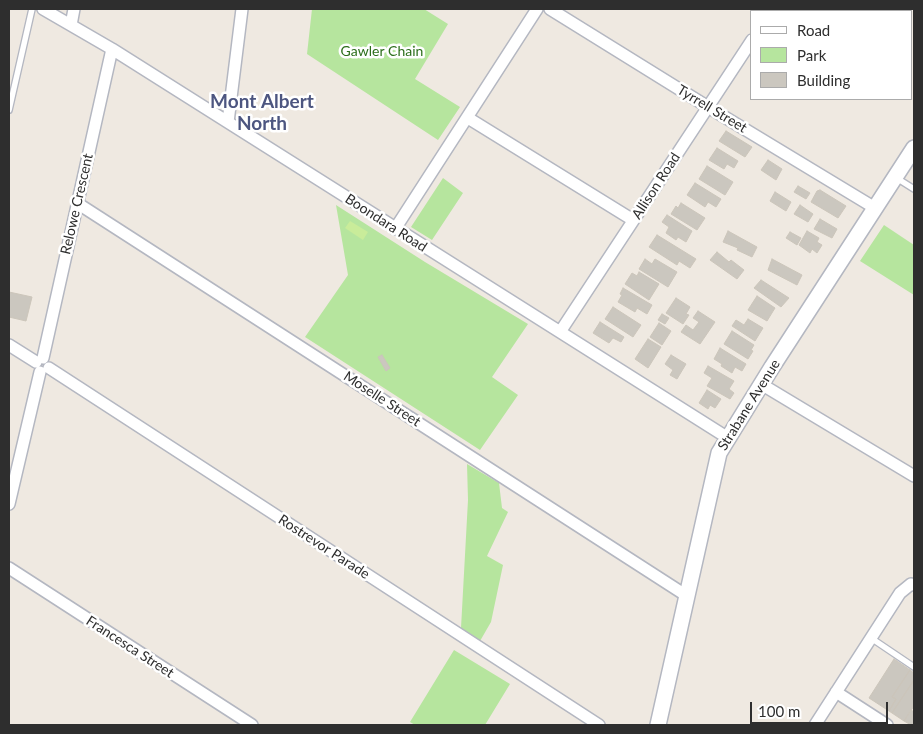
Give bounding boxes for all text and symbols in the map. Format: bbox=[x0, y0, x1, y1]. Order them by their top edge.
legend bbox=[750, 10, 913, 100]
text: Road bbox=[797, 21, 830, 39]
park label: Gawler Chain bbox=[341, 43, 423, 59]
text: Park bbox=[797, 46, 826, 64]
text: Building bbox=[797, 71, 850, 89]
street label: Tyrrell Street bbox=[674, 82, 750, 136]
district label: Mont Albert North bbox=[210, 91, 314, 135]
street label: Allison Road bbox=[628, 150, 684, 222]
street label: Relowe Crescent bbox=[57, 152, 97, 256]
street label: Boondara Road bbox=[342, 190, 430, 256]
street label: Strabane Avenue bbox=[714, 356, 784, 454]
street label: Moselle Street bbox=[340, 368, 424, 430]
street label: Rostrevor Parade bbox=[275, 511, 373, 583]
street label: Francesca Street bbox=[83, 612, 177, 682]
scale bar bbox=[753, 692, 890, 724]
text: 100 m bbox=[758, 702, 800, 720]

